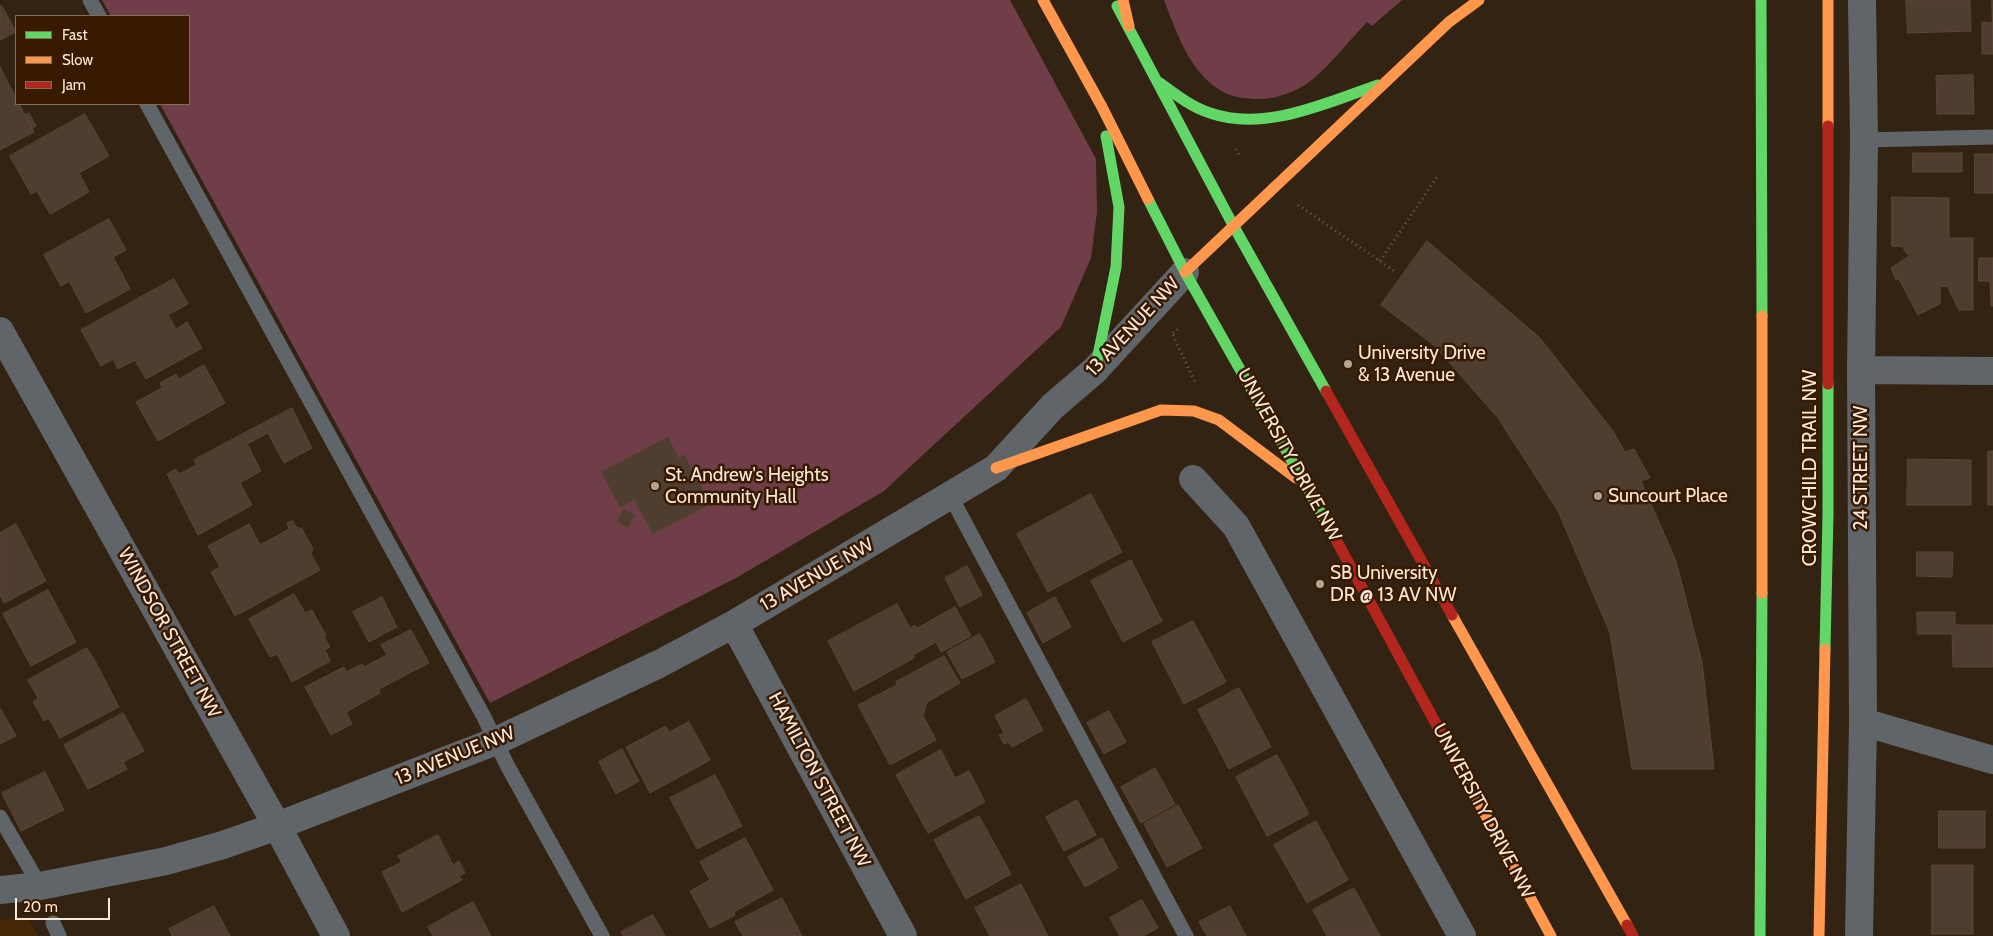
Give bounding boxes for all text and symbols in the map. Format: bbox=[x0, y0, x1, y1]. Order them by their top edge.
legend bbox=[15, 15, 190, 105]
text: Fast bbox=[62, 26, 87, 44]
text: Slow bbox=[62, 51, 93, 69]
text: Jam bbox=[62, 76, 86, 94]
street label: 13 AVENUE NW bbox=[1081, 273, 1185, 381]
place label: University Drive & 13 Avenue bbox=[1358, 342, 1486, 386]
marker: University Drive & 13 Avenue bbox=[1342, 358, 1354, 370]
street label: UNIVERSITY DRIVE NW bbox=[1232, 364, 1346, 546]
street label: CROWCHILD TRAIL NW bbox=[1799, 370, 1821, 566]
street label: 24 STREET NW bbox=[1850, 406, 1872, 530]
place label: St. Andrew's Heights Community Hall bbox=[665, 464, 829, 508]
marker: St. Andrew's Heights Community Hall bbox=[649, 480, 661, 492]
place label: Suncourt Place bbox=[1608, 485, 1728, 507]
marker: Suncourt Place bbox=[1592, 490, 1604, 502]
street label: 13 AVENUE NW bbox=[756, 533, 878, 617]
street label: WINDSOR STREET NW bbox=[113, 544, 225, 722]
place label: SB University DR @ 13 AV NW bbox=[1330, 562, 1456, 606]
marker: SB University DR @ 13 AV NW bbox=[1314, 578, 1326, 590]
street label: HAMILTON STREET NW bbox=[763, 689, 875, 871]
street label: UNIVERSITY DRIVE NW bbox=[1427, 720, 1539, 902]
street label: 13 AVENUE NW bbox=[392, 722, 518, 790]
scale bar bbox=[18, 888, 112, 920]
text: 20 m bbox=[23, 898, 58, 916]

